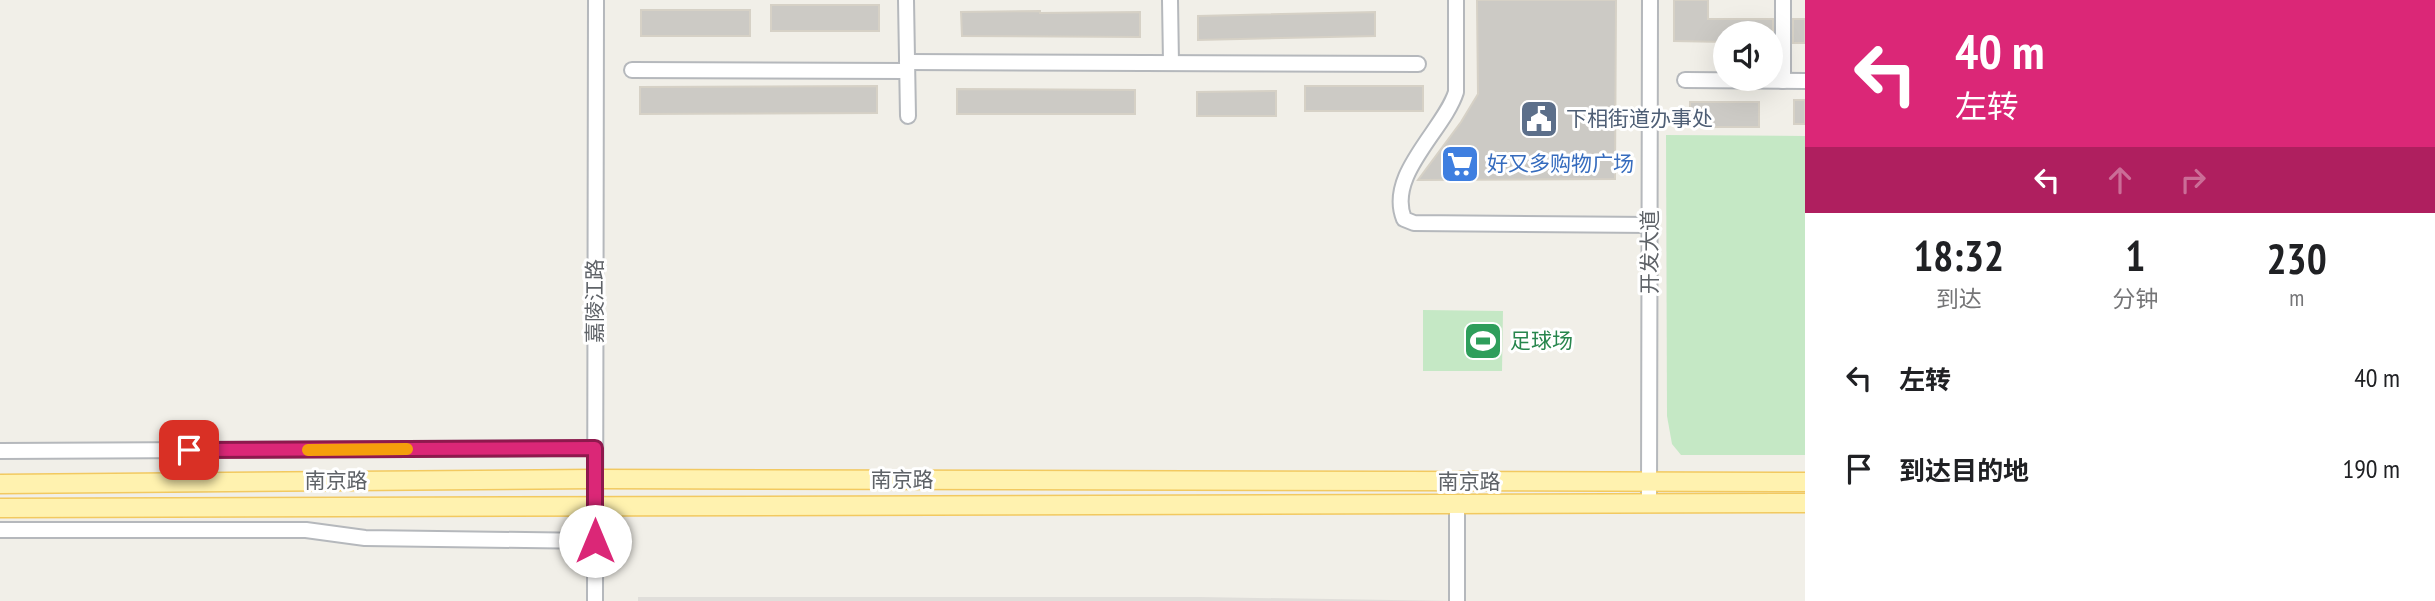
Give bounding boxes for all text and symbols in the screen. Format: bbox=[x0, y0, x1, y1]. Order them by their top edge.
text: 40 m bbox=[1955, 19, 2044, 83]
map controls bbox=[1713, 21, 1783, 91]
button: sound bbox=[1713, 21, 1783, 91]
icon: left bbox=[1840, 28, 1931, 119]
text: 左转 bbox=[1955, 85, 2019, 127]
public building icon: 下相街道办事处 bbox=[1518, 98, 1560, 140]
place label: 下相街道办事处 bbox=[1566, 105, 1713, 132]
supermarket icon: 好又多购物广场 bbox=[1439, 143, 1481, 185]
place label: 好又多购物广场 bbox=[1487, 150, 1634, 177]
icon: left bbox=[2028, 161, 2066, 199]
icon: ahead bbox=[2101, 161, 2139, 199]
icon: right bbox=[2174, 161, 2212, 199]
street label: 开发大道 bbox=[1636, 210, 1663, 294]
text: 18:32 bbox=[1913, 228, 2004, 283]
text: 1 bbox=[2125, 228, 2145, 283]
text: 230 bbox=[2267, 231, 2327, 286]
street label: 嘉陵江路 bbox=[581, 259, 608, 343]
text: m bbox=[2289, 283, 2304, 312]
text: 到达 bbox=[1936, 284, 1982, 313]
text: 分钟 bbox=[2112, 284, 2158, 313]
sports icon: 足球场 bbox=[1462, 320, 1504, 362]
place label: 足球场 bbox=[1510, 327, 1573, 354]
icon: left bbox=[1840, 359, 1878, 397]
text: 40 m bbox=[2354, 361, 2400, 394]
text: 左转 bbox=[1899, 363, 1951, 396]
pin bbox=[159, 420, 219, 480]
icon: arrive bbox=[170, 431, 208, 469]
icon: arrive bbox=[1840, 450, 1878, 488]
text: 190 m bbox=[2342, 452, 2400, 485]
text: 到达目的地 bbox=[1899, 454, 2029, 487]
street label: 南京路 bbox=[871, 466, 934, 493]
street label: 南京路 bbox=[305, 467, 368, 494]
street label: 南京路 bbox=[1438, 468, 1501, 495]
position arrow bbox=[558, 504, 632, 578]

